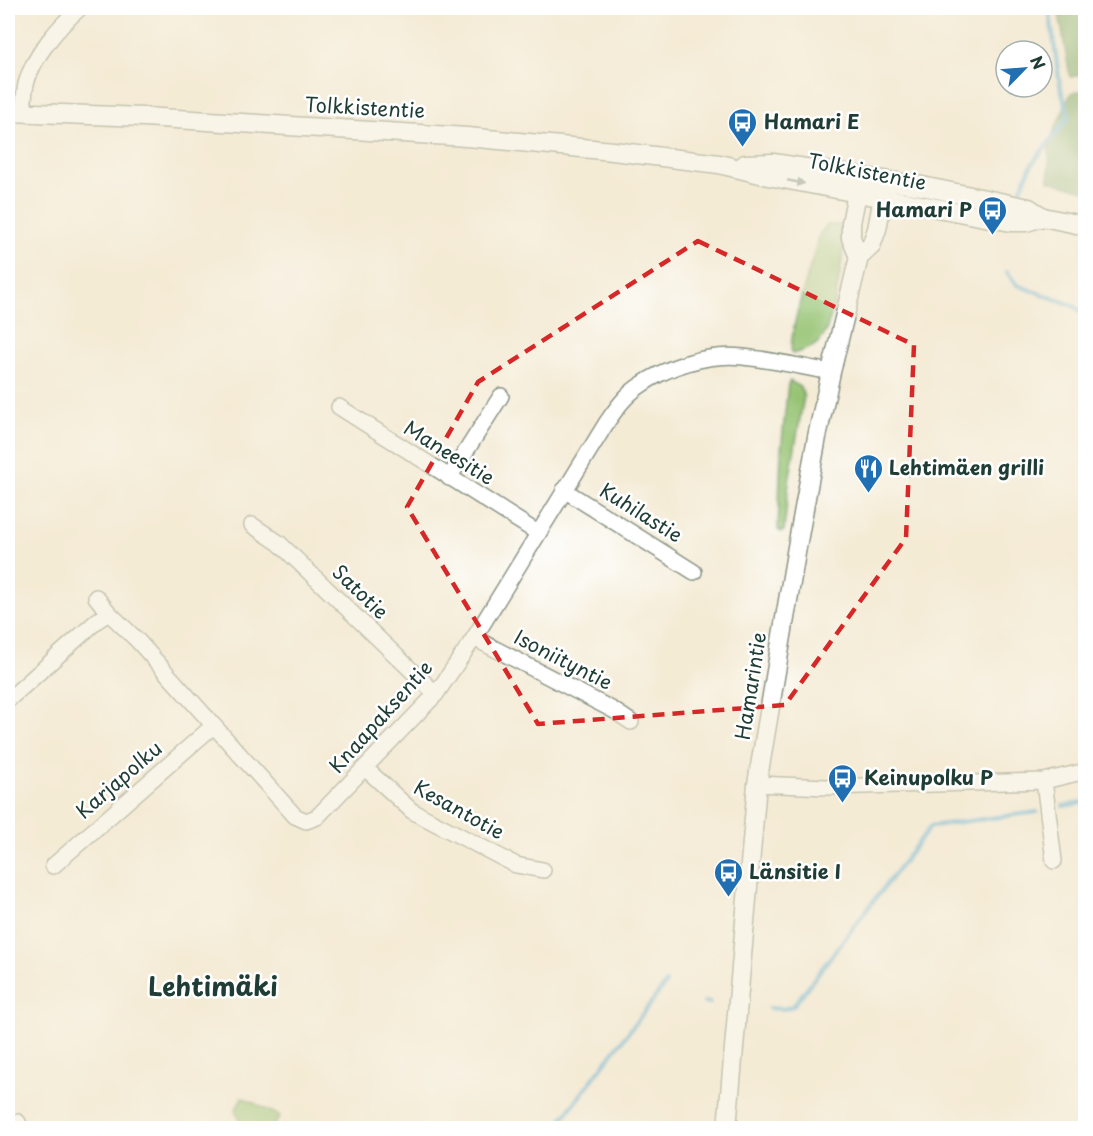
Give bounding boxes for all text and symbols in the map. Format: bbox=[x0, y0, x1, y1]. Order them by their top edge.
north arrow bbox=[994, 39, 1054, 99]
text: N bbox=[1025, 51, 1052, 73]
street label: Tolkkistentie bbox=[304, 89, 426, 125]
bus stop icon: Hamari E bbox=[727, 106, 759, 148]
place label: Hamari E bbox=[764, 106, 860, 136]
street label: Tolkkistentie bbox=[805, 145, 929, 197]
one-way arrow bbox=[787, 178, 806, 187]
place label: Hamari P bbox=[876, 194, 972, 224]
bus stop icon: Hamari P bbox=[977, 194, 1009, 236]
street label: Maneesitie bbox=[398, 412, 501, 492]
restaurant icon: Lehtimäen grilli bbox=[852, 452, 884, 494]
place label: Lehtimäen grilli bbox=[889, 452, 1044, 482]
street label: Kuhilastie bbox=[594, 475, 689, 549]
street label: Satotie bbox=[326, 557, 396, 626]
street label: Isoniityntie bbox=[509, 622, 618, 697]
street label: Hamarintie bbox=[727, 630, 773, 742]
street label: Knaapaksentie bbox=[321, 653, 439, 779]
street label: Karjapolku bbox=[69, 733, 168, 825]
bus stop icon: Keinupolku P bbox=[827, 762, 859, 804]
place label: Keinupolku P bbox=[864, 762, 993, 792]
street label: Kesantotie bbox=[409, 772, 510, 846]
bus stop icon: Länsitie I bbox=[712, 856, 744, 898]
place label: Länsitie I bbox=[749, 856, 841, 886]
district label: Lehtimäki bbox=[148, 966, 278, 1005]

